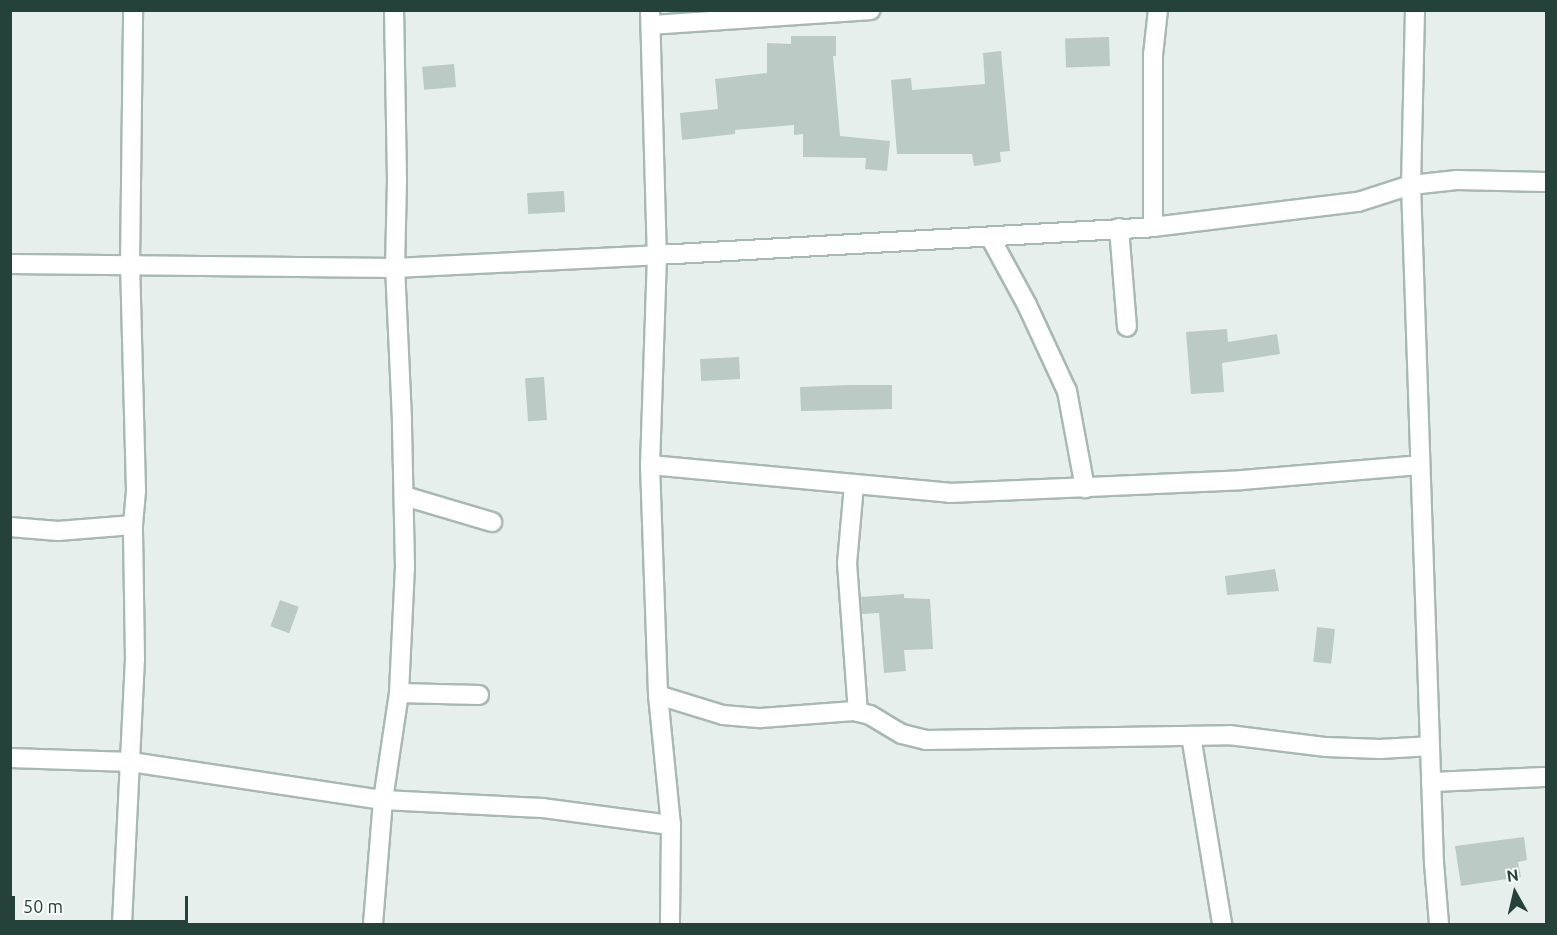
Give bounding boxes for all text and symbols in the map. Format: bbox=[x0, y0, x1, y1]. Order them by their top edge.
north arrow bbox=[1485, 863, 1545, 923]
text: N bbox=[1505, 865, 1520, 885]
scale bar bbox=[15, 884, 190, 922]
text: 50 m bbox=[23, 896, 63, 916]

